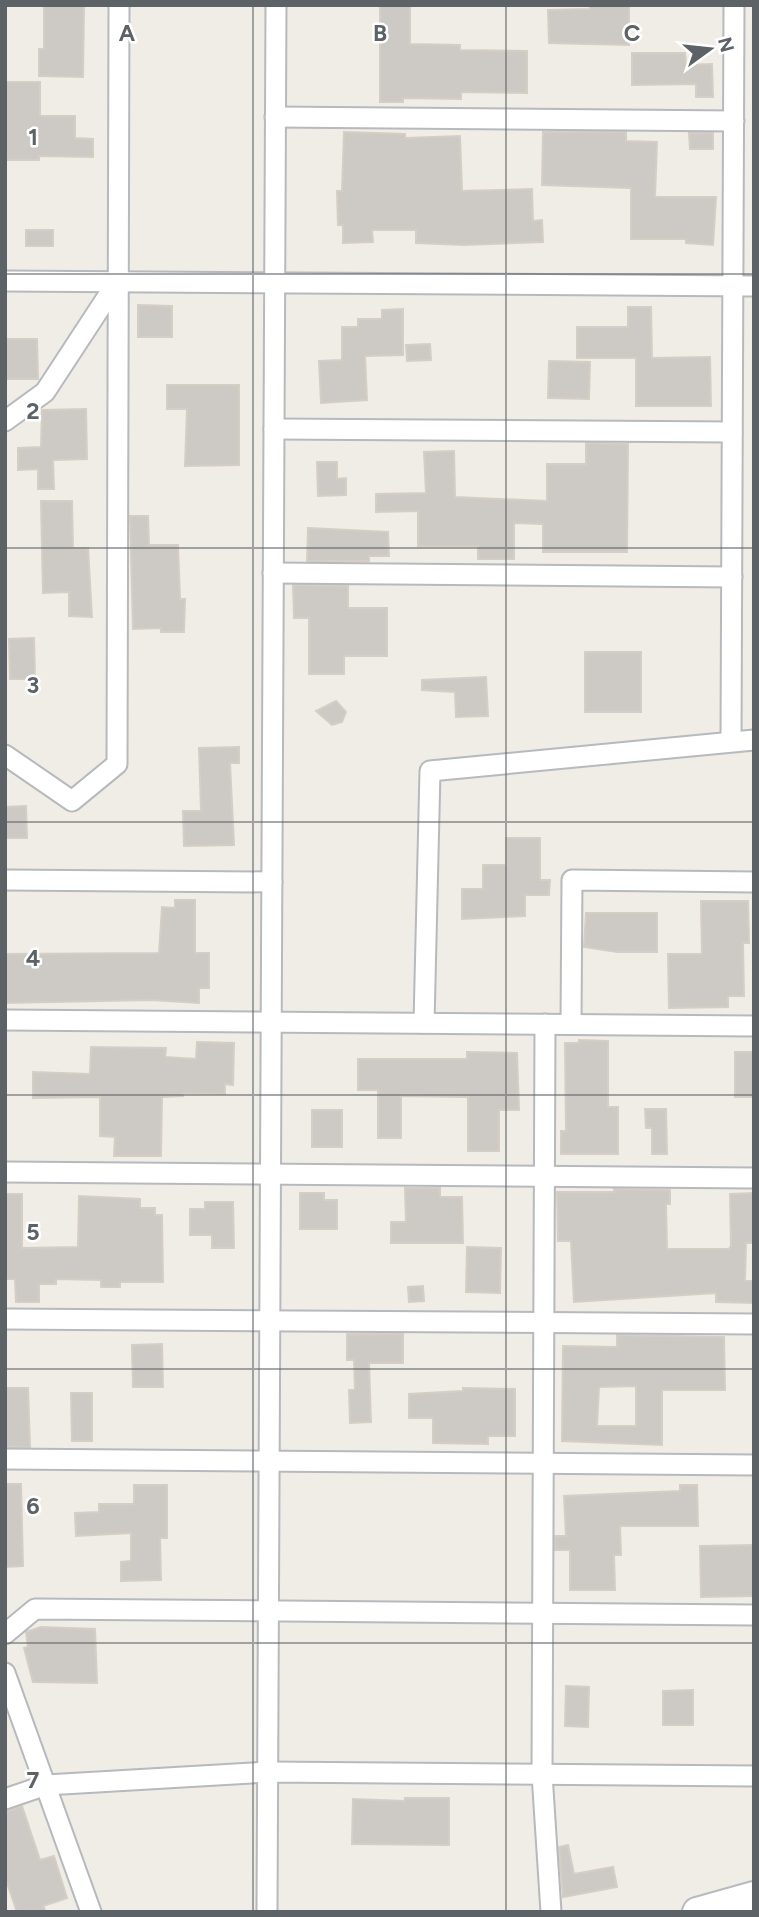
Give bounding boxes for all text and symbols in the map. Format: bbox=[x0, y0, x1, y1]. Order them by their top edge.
north arrow bbox=[675, 14, 745, 84]
text: A bbox=[119, 19, 136, 47]
text: B bbox=[373, 19, 387, 47]
text: C bbox=[624, 19, 641, 47]
text: N bbox=[713, 35, 739, 55]
text: 1 bbox=[28, 123, 38, 151]
text: 2 bbox=[26, 397, 40, 425]
text: 3 bbox=[27, 671, 39, 699]
text: 4 bbox=[26, 944, 40, 972]
text: 5 bbox=[26, 1218, 40, 1246]
text: 6 bbox=[26, 1492, 40, 1520]
text: 7 bbox=[27, 1766, 40, 1794]

